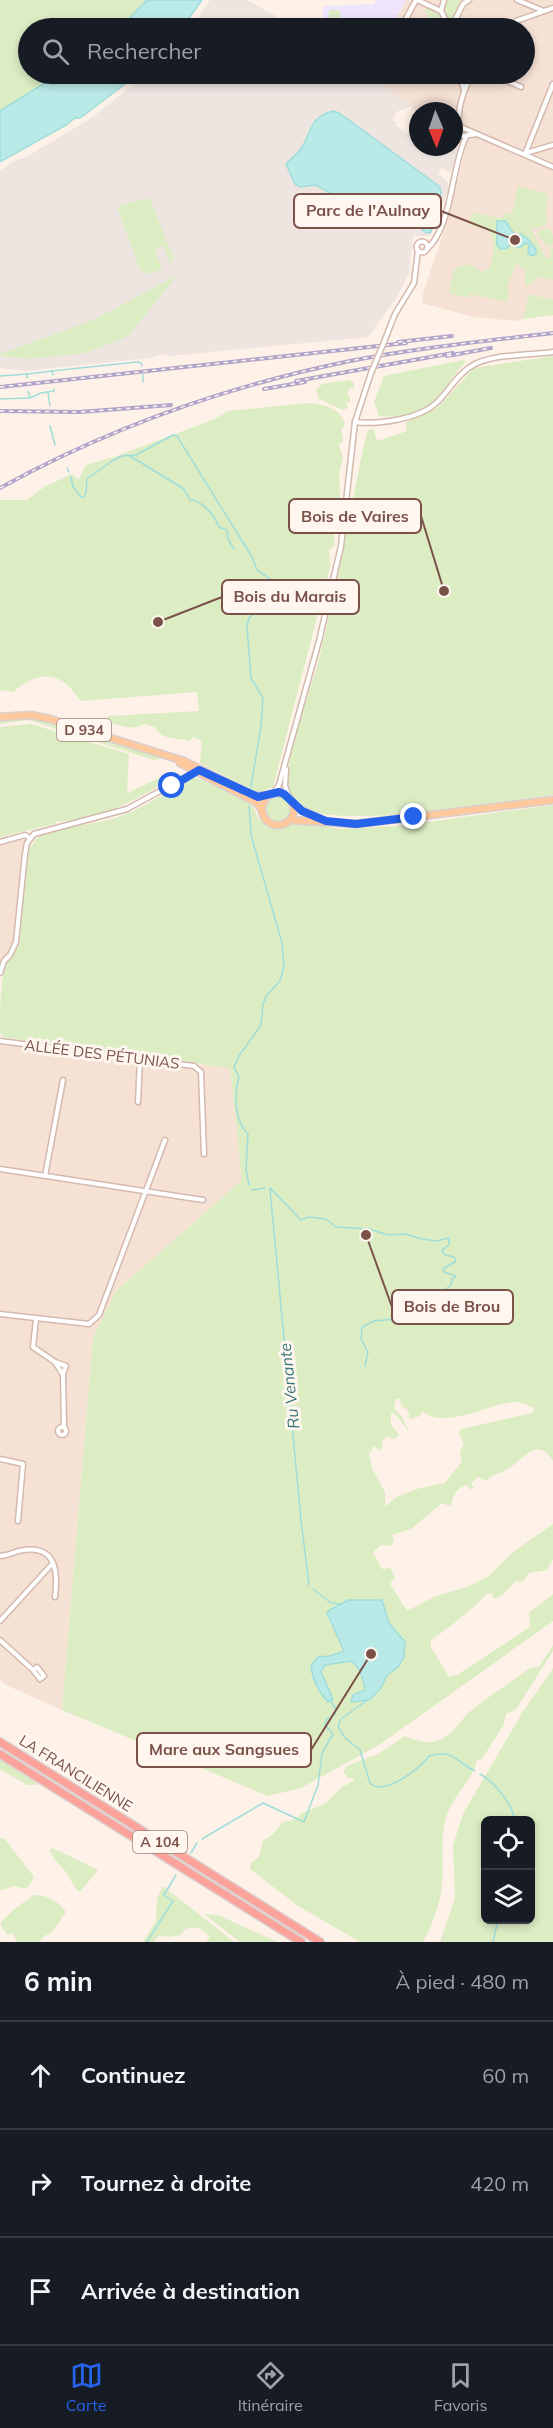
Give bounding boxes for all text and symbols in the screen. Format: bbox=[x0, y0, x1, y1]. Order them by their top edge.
search box bbox=[18, 18, 535, 84]
icon: search bbox=[39, 35, 72, 68]
text: Rechercher bbox=[87, 37, 201, 65]
north arrow bbox=[409, 102, 463, 156]
callout: Parc de l'Aulnay bbox=[294, 194, 441, 228]
text: Parc de l'Aulnay bbox=[306, 200, 430, 220]
callout: Bois de Vaires bbox=[289, 499, 421, 533]
text: Bois de Vaires bbox=[301, 506, 409, 526]
callout: Bois du Marais bbox=[222, 580, 359, 614]
text: Bois du Marais bbox=[233, 586, 347, 606]
road number: D 934 bbox=[57, 719, 111, 741]
route start bbox=[158, 772, 184, 798]
route end bbox=[400, 803, 426, 829]
street label: ALLÉE DES PÉTUNIAS bbox=[24, 1035, 180, 1073]
callout: Bois de Brou bbox=[392, 1290, 513, 1324]
text: Bois de Brou bbox=[404, 1296, 500, 1316]
water label: Ru Venante bbox=[275, 1342, 303, 1430]
street label: LA FRANCILIENNE bbox=[16, 1731, 136, 1816]
callout: Mare aux Sangsues bbox=[137, 1733, 311, 1767]
text: Mare aux Sangsues bbox=[149, 1739, 299, 1759]
map controls bbox=[481, 1816, 535, 1924]
button: locate bbox=[481, 1816, 535, 1870]
road number: A 104 bbox=[133, 1831, 187, 1853]
button: layers bbox=[481, 1870, 535, 1924]
text: 6 min bbox=[24, 1965, 93, 1998]
text: À pied · 480 m bbox=[396, 1969, 529, 1994]
icon: ahead bbox=[24, 2059, 57, 2092]
text: Continuez bbox=[81, 2061, 186, 2089]
text: 60 m bbox=[482, 2063, 529, 2088]
icon: right bbox=[24, 2167, 57, 2200]
text: Tournez à droite bbox=[81, 2169, 251, 2197]
text: 420 m bbox=[470, 2171, 529, 2196]
icon: arrive bbox=[24, 2275, 57, 2308]
text: Arrivée à destination bbox=[81, 2277, 300, 2305]
tab: Carte bbox=[66, 2359, 106, 2415]
tab: Itinéraire bbox=[238, 2359, 303, 2415]
tab: Favoris bbox=[434, 2359, 487, 2415]

